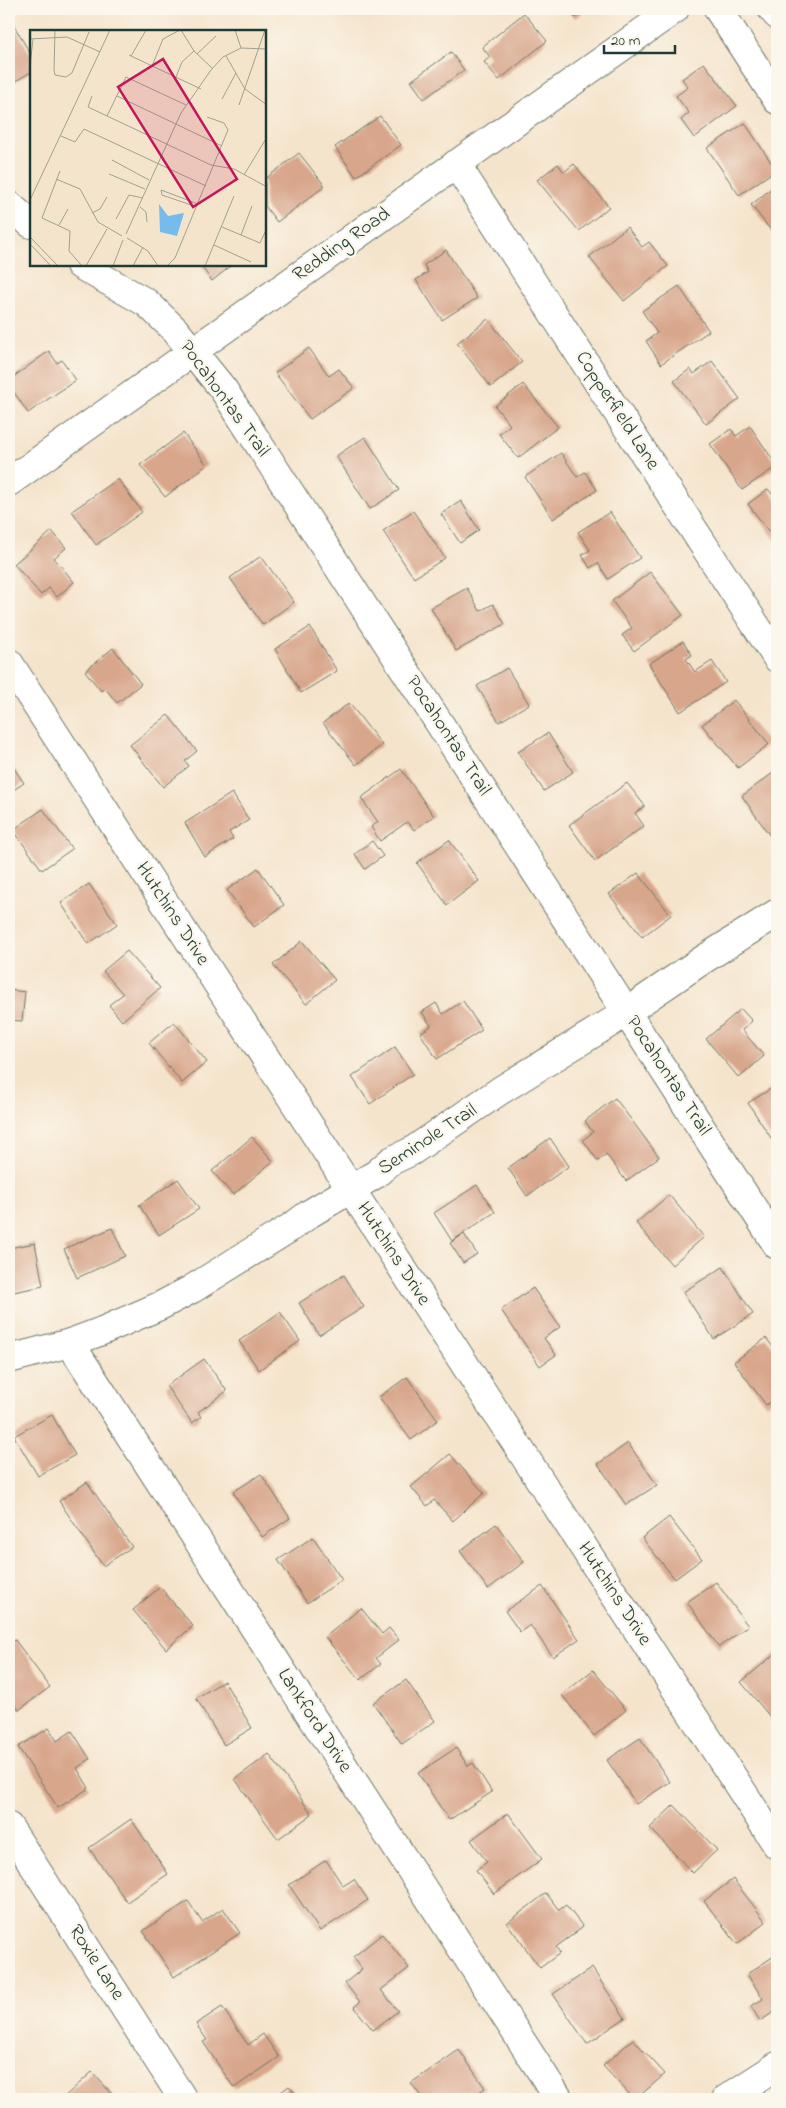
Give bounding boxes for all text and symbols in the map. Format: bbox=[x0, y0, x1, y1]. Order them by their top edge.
scale bar bbox=[604, 22, 675, 54]
inset map bbox=[30, 30, 266, 266]
text: 20 m bbox=[611, 30, 641, 52]
street label: Redding Road bbox=[287, 201, 397, 290]
street label: Pocahontas Trail bbox=[172, 335, 276, 463]
street label: Copperfield Lane bbox=[568, 346, 666, 476]
street label: Pocahontas Trail bbox=[398, 670, 498, 802]
street label: Hutchins Drive bbox=[128, 856, 216, 972]
street label: Pocahontas Trail bbox=[618, 1010, 718, 1142]
street label: Seminole Trail bbox=[373, 1097, 483, 1183]
street label: Hutchins Drive bbox=[349, 1196, 437, 1312]
street label: Hutchins Drive bbox=[570, 1536, 658, 1652]
street label: Lankford Drive bbox=[269, 1663, 359, 1779]
street label: Roxie Lane bbox=[61, 1919, 131, 2007]

